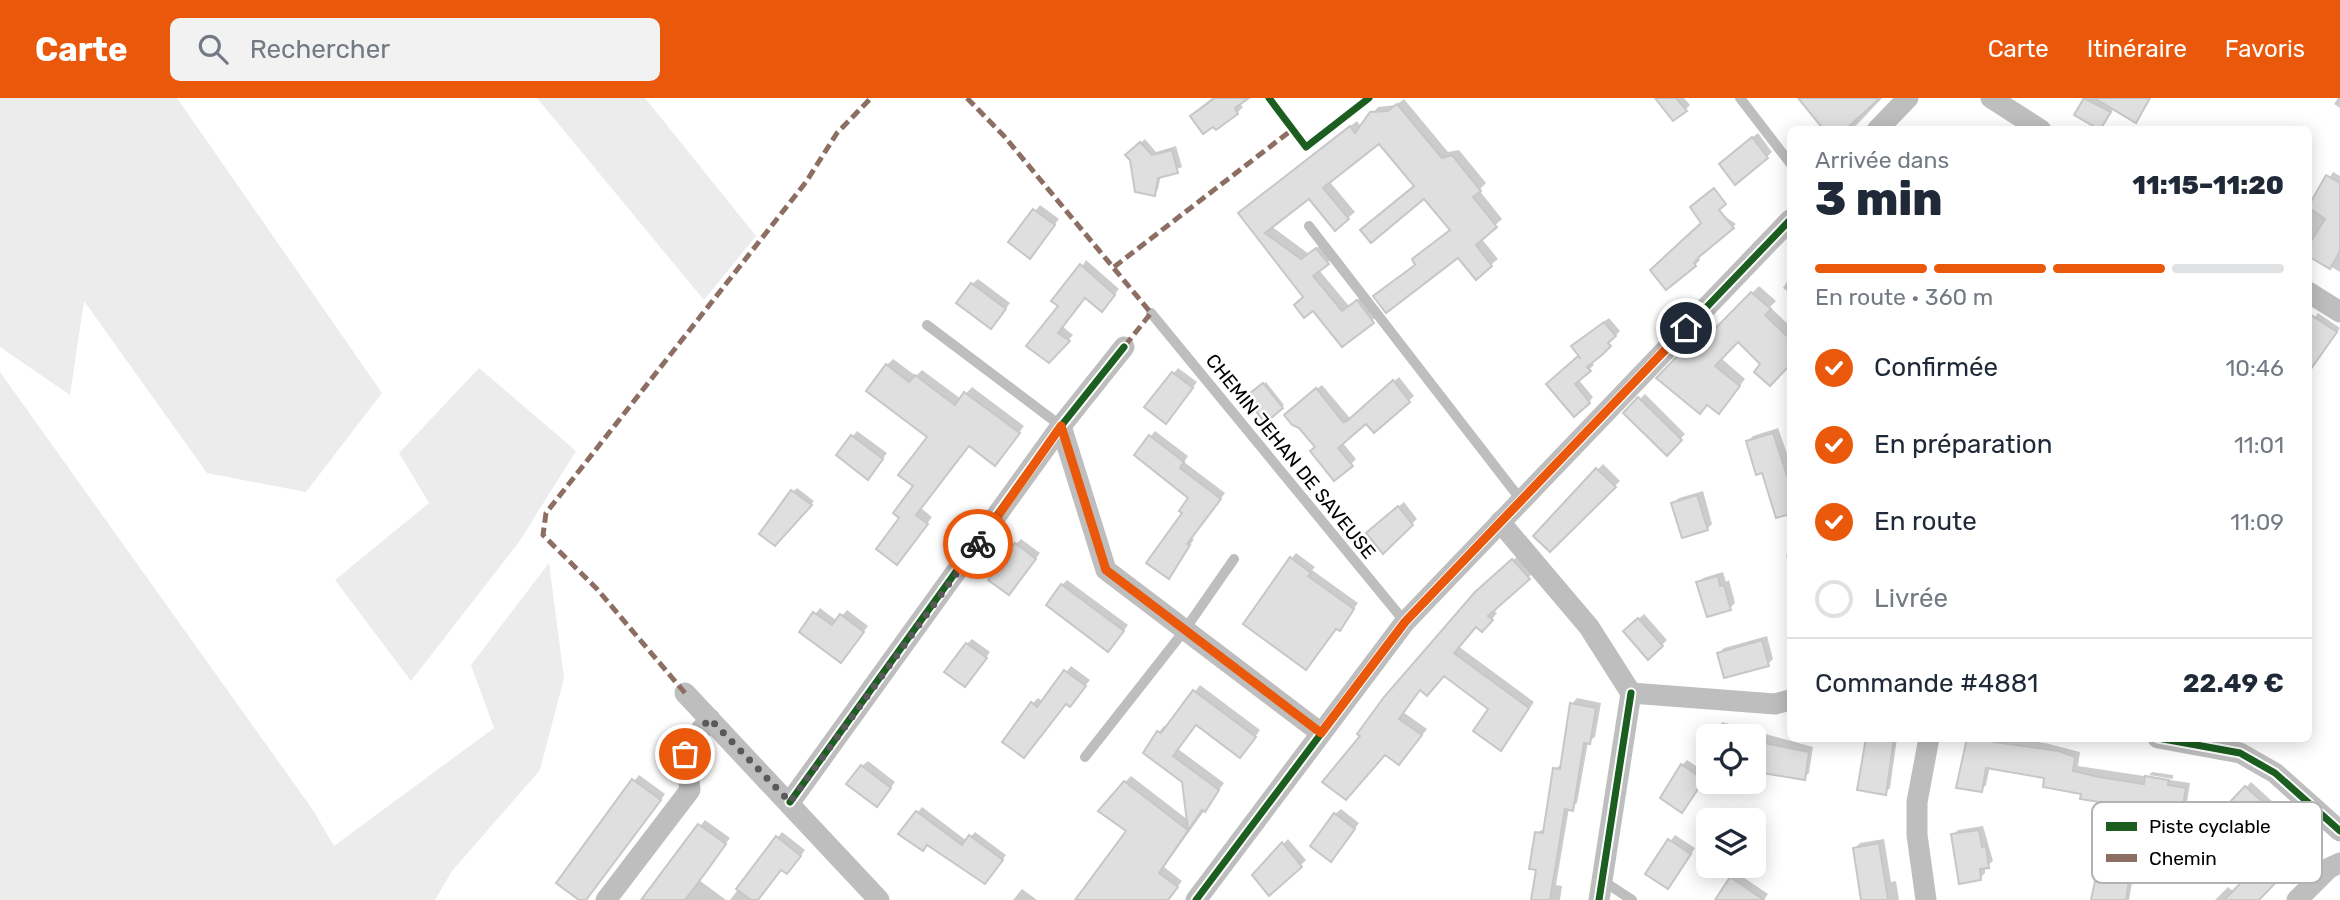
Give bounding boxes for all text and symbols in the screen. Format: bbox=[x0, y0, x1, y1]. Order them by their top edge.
search box bbox=[170, 18, 660, 81]
text: Carte bbox=[35, 30, 128, 69]
icon: search bbox=[194, 30, 232, 68]
text: Rechercher bbox=[250, 34, 390, 65]
text: Carte bbox=[1988, 35, 2049, 63]
text: Itinéraire bbox=[2087, 35, 2187, 63]
text: Favoris bbox=[2225, 35, 2305, 63]
text: Arrivée dans bbox=[1815, 146, 1949, 174]
text: 11:15–11:20 bbox=[2132, 170, 2284, 201]
text: 3 min bbox=[1815, 172, 1943, 227]
text: En route · 360 m bbox=[1815, 283, 1993, 311]
pin bbox=[1656, 298, 1716, 358]
icon: home bbox=[1667, 309, 1705, 347]
street label: CHEMIN JEHAN DE SAVEUSE bbox=[1201, 349, 1380, 563]
icon: check bbox=[1815, 349, 1853, 387]
text: Confirmée bbox=[1874, 352, 1998, 383]
text: 10:46 bbox=[2226, 354, 2284, 382]
icon: check bbox=[1815, 426, 1853, 464]
text: En préparation bbox=[1874, 429, 2052, 460]
text: 11:01 bbox=[2234, 431, 2284, 459]
icon: check bbox=[1815, 503, 1853, 541]
text: En route bbox=[1874, 506, 1977, 537]
text: 11:09 bbox=[2230, 508, 2284, 536]
courier bbox=[943, 509, 1013, 579]
icon: bike bbox=[959, 525, 997, 563]
text: Livrée bbox=[1874, 583, 1948, 614]
text: Commande #4881 bbox=[1815, 668, 2038, 699]
text: 22.49 € bbox=[2183, 668, 2284, 699]
pin bbox=[655, 724, 715, 784]
map controls bbox=[1696, 724, 1766, 878]
button: locate bbox=[1696, 724, 1766, 794]
icon: bag bbox=[666, 735, 704, 773]
legend bbox=[2092, 802, 2322, 883]
button: layers bbox=[1696, 808, 1766, 878]
text: Piste cyclable bbox=[2149, 815, 2271, 838]
text: Chemin bbox=[2149, 847, 2217, 870]

